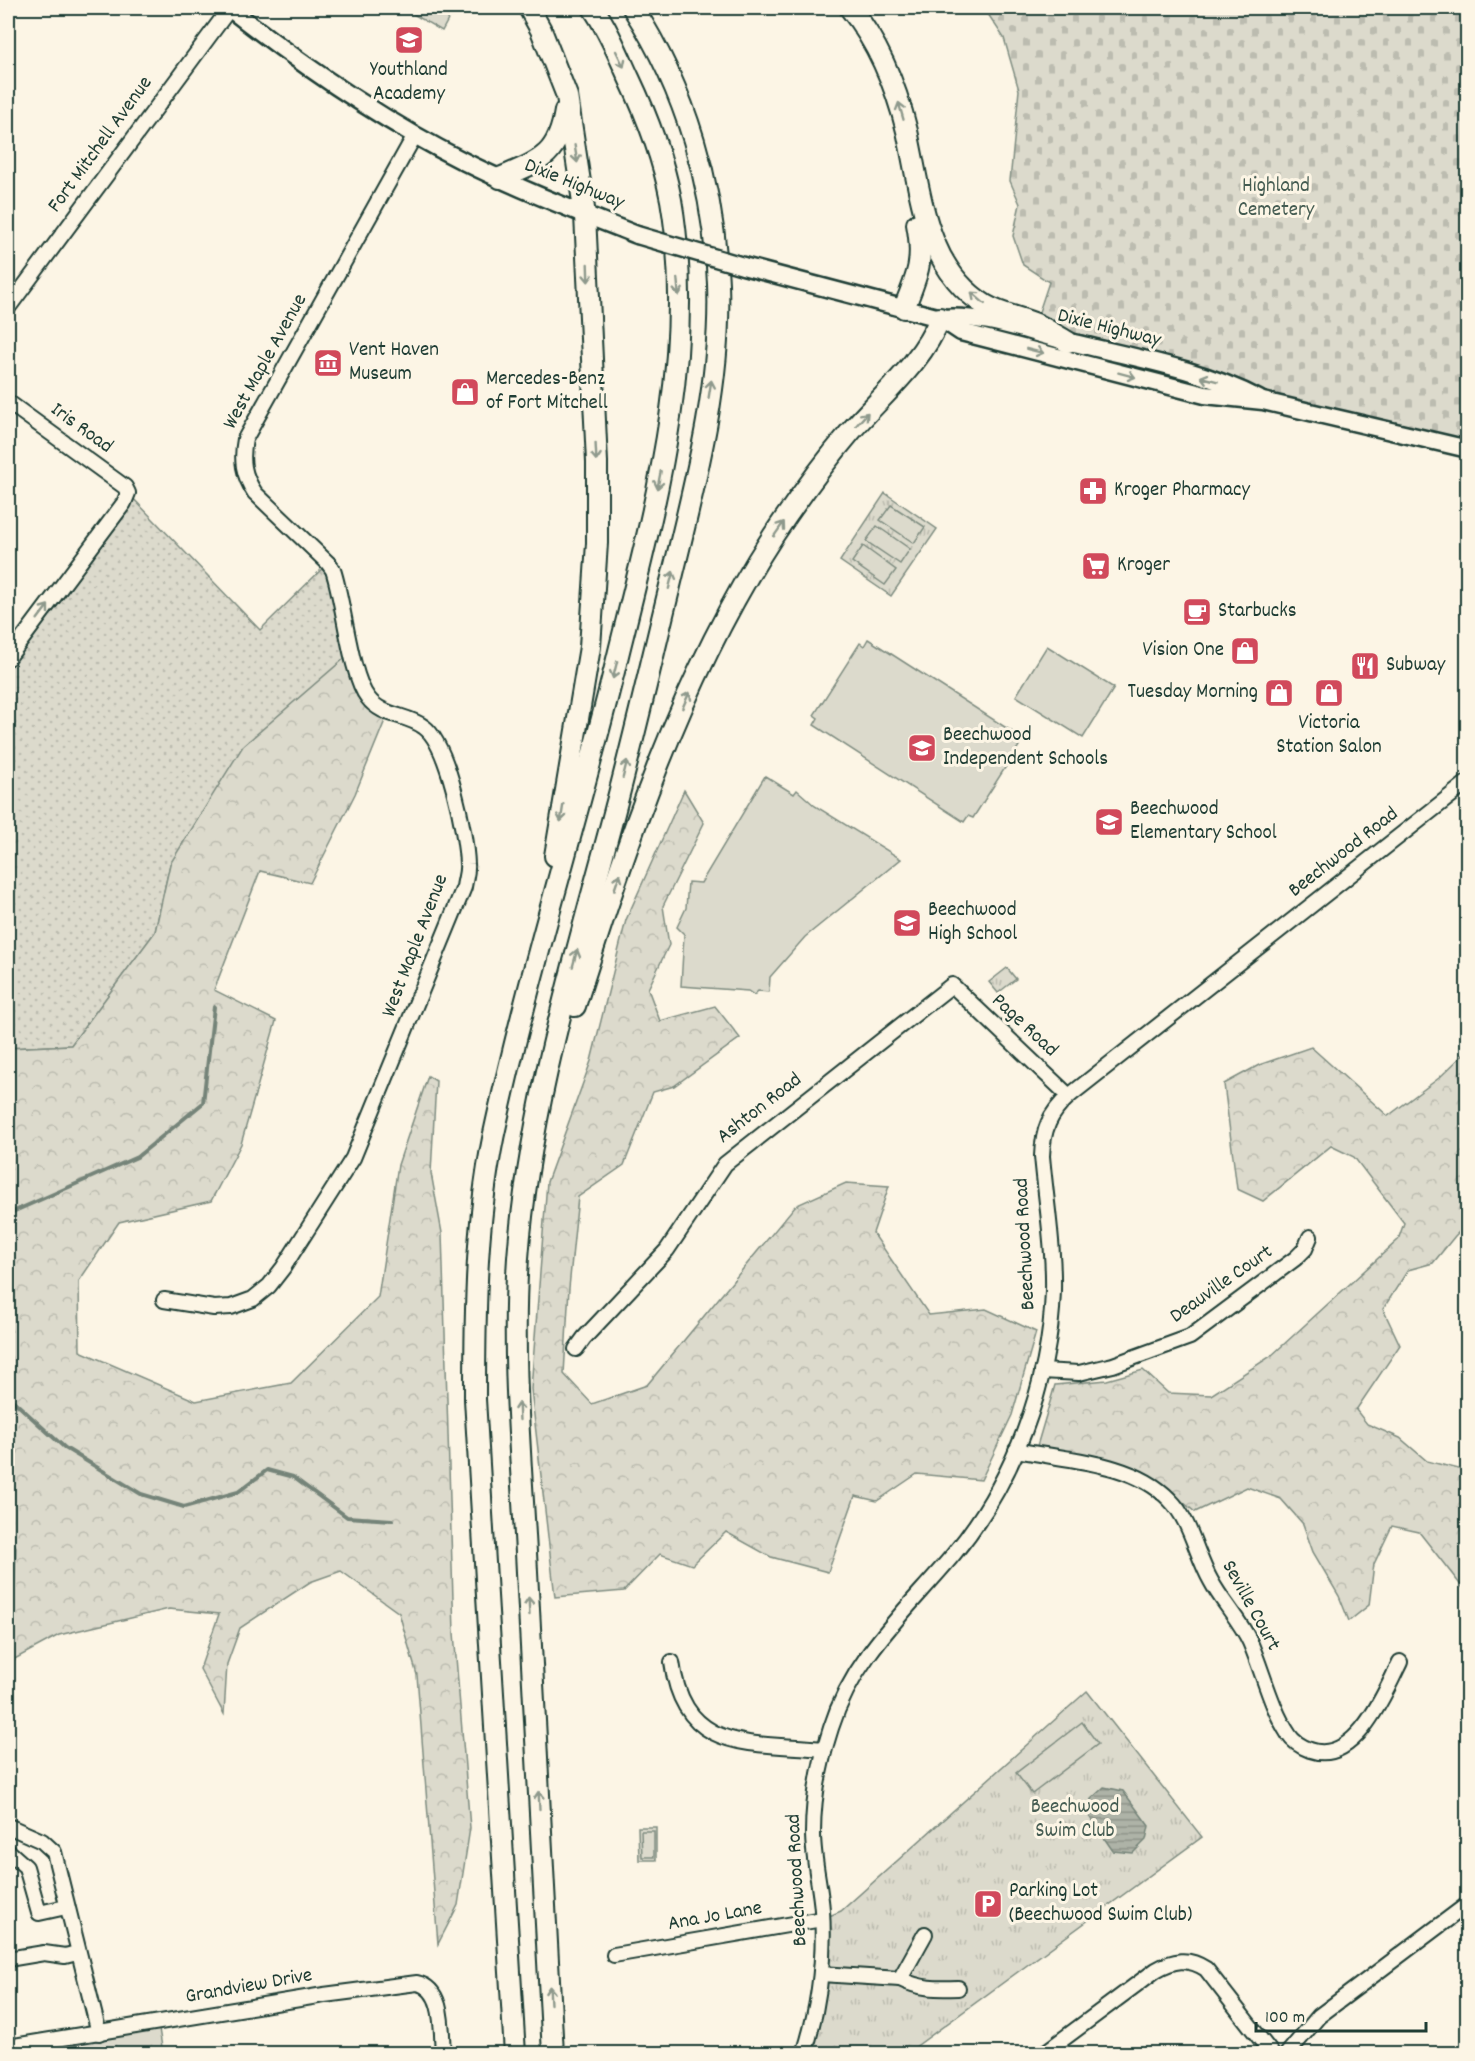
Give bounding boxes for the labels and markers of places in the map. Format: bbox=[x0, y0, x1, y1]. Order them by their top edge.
school or university icon: Youthland Academy bbox=[393, 24, 425, 56]
place label: Youthland Academy bbox=[370, 56, 448, 110]
place label: Vent Haven Museum bbox=[349, 336, 439, 390]
museum icon: Vent Haven Museum bbox=[312, 347, 344, 379]
place label: Mercedes-Benz of Fort Mitchell bbox=[486, 365, 608, 419]
shop icon: Mercedes-Benz of Fort Mitchell bbox=[449, 376, 481, 408]
pharmacy icon: Kroger Pharmacy bbox=[1077, 475, 1109, 507]
place label: Kroger Pharmacy bbox=[1114, 476, 1250, 506]
supermarket icon: Kroger bbox=[1080, 550, 1112, 582]
place label: Kroger bbox=[1117, 551, 1170, 581]
cafe icon: Starbucks bbox=[1181, 596, 1213, 628]
place label: Starbucks bbox=[1218, 597, 1297, 627]
shop icon: Vision One bbox=[1229, 635, 1261, 667]
place label: Vision One bbox=[1143, 636, 1224, 666]
restaurant icon: Subway bbox=[1349, 650, 1381, 682]
place label: Subway bbox=[1386, 651, 1446, 681]
shop icon: Tuesday Morning bbox=[1263, 677, 1295, 709]
shop icon: Victoria Station Salon bbox=[1313, 677, 1345, 709]
place label: Tuesday Morning bbox=[1128, 678, 1258, 708]
place label: Victoria Station Salon bbox=[1276, 709, 1382, 763]
place label: Beechwood Independent Schools bbox=[943, 721, 1108, 775]
school or university icon: Beechwood Independent Schools bbox=[906, 732, 938, 764]
place label: Beechwood Elementary School bbox=[1130, 795, 1277, 849]
school or university icon: Beechwood Elementary School bbox=[1093, 806, 1125, 838]
place label: Beechwood High School bbox=[928, 896, 1017, 950]
school or university icon: Beechwood High School bbox=[891, 907, 923, 939]
place label: Parking Lot (Beechwood Swim Club) bbox=[1009, 1877, 1192, 1931]
parking icon: Parking Lot (Beechwood Swim Club) bbox=[972, 1888, 1004, 1920]

